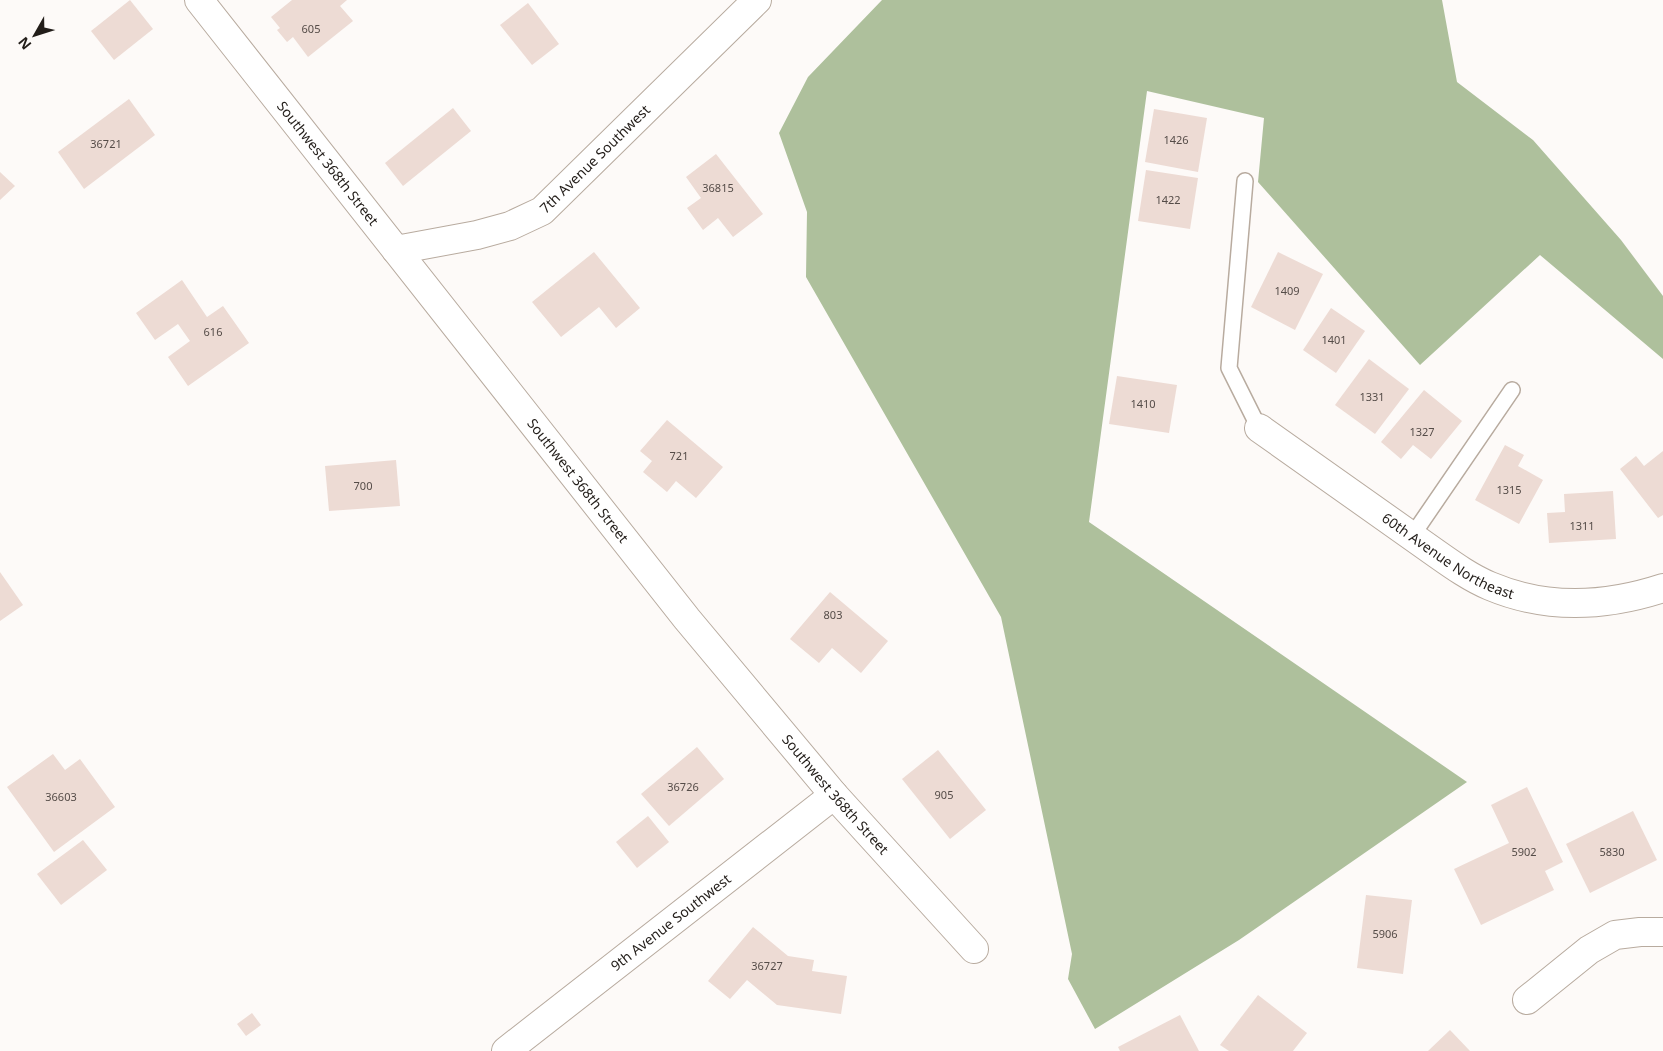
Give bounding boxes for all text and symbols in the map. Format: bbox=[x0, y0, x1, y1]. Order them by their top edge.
north arrow bbox=[10, 10, 60, 60]
house number: 605 bbox=[302, 21, 320, 36]
text: N bbox=[14, 33, 35, 54]
street label: Southwest 368th Street bbox=[273, 97, 383, 229]
street label: 7th Avenue Southwest bbox=[535, 100, 654, 217]
house number: 1426 bbox=[1163, 132, 1189, 147]
house number: 36721 bbox=[90, 136, 122, 151]
house number: 36815 bbox=[702, 180, 734, 195]
house number: 1422 bbox=[1155, 192, 1181, 207]
house number: 1409 bbox=[1274, 283, 1300, 298]
house number: 616 bbox=[204, 324, 222, 339]
house number: 1401 bbox=[1321, 332, 1347, 347]
house number: 1331 bbox=[1359, 389, 1385, 404]
house number: 1410 bbox=[1130, 396, 1156, 411]
street label: Southwest 368th Street bbox=[523, 414, 633, 546]
house number: 1327 bbox=[1409, 424, 1435, 439]
house number: 721 bbox=[670, 448, 688, 463]
house number: 700 bbox=[354, 478, 372, 493]
house number: 1315 bbox=[1496, 482, 1522, 497]
street label: 60th Avenue Northeast bbox=[1379, 508, 1517, 603]
house number: 1311 bbox=[1569, 518, 1595, 533]
house number: 803 bbox=[824, 607, 842, 622]
street label: Southwest 368th Street bbox=[778, 730, 893, 858]
house number: 36726 bbox=[667, 779, 699, 794]
house number: 905 bbox=[935, 787, 953, 802]
house number: 36603 bbox=[45, 789, 77, 804]
house number: 5902 bbox=[1511, 844, 1537, 859]
house number: 5830 bbox=[1599, 844, 1625, 859]
street label: 9th Avenue Southwest bbox=[606, 869, 734, 975]
house number: 5906 bbox=[1372, 926, 1398, 941]
house number: 36727 bbox=[751, 958, 783, 973]

